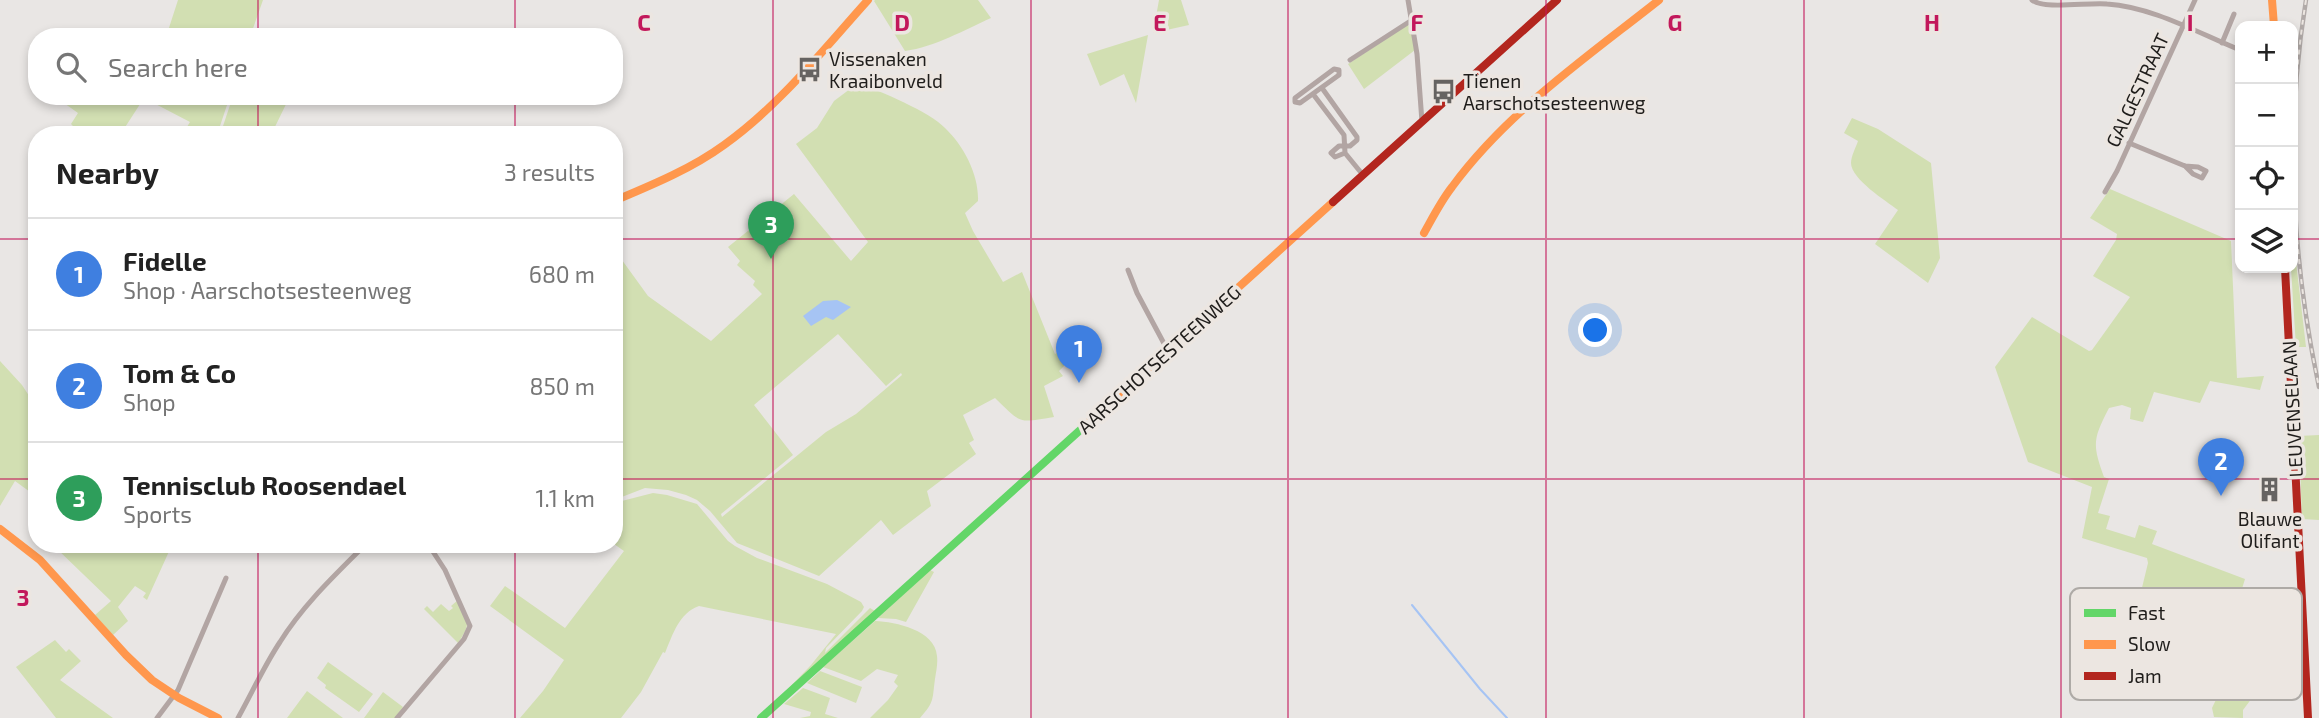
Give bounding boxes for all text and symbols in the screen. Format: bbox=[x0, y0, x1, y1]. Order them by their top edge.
text: C bbox=[637, 8, 651, 36]
text: D bbox=[894, 8, 910, 36]
text: E bbox=[1153, 8, 1167, 36]
text: F bbox=[1411, 8, 1424, 36]
text: G bbox=[1668, 8, 1682, 36]
text: H bbox=[1924, 8, 1940, 36]
text: I bbox=[2187, 8, 2193, 36]
map controls bbox=[2235, 21, 2298, 273]
button: + bbox=[2235, 21, 2298, 84]
search box bbox=[28, 28, 623, 105]
street label: GALGESTRAAT bbox=[2101, 30, 2173, 150]
place label: Vissenaken Kraaibonveld bbox=[829, 47, 943, 92]
icon: search bbox=[52, 48, 90, 86]
text: Search here bbox=[108, 51, 248, 82]
bus stop icon: Vissenaken Kraaibonveld bbox=[795, 55, 823, 83]
place label: Tienen Aarschotsesteenweg bbox=[1463, 69, 1646, 114]
bus stop icon: Tienen Aarschotsesteenweg bbox=[1429, 77, 1457, 105]
button: − bbox=[2235, 84, 2298, 147]
button: locate bbox=[2235, 147, 2298, 210]
text: Nearby bbox=[56, 154, 159, 190]
text: 3 results bbox=[504, 158, 595, 186]
pin: 3 bbox=[748, 201, 794, 259]
button: layers bbox=[2235, 210, 2298, 273]
text: Fidelle bbox=[123, 245, 207, 276]
text: 1 bbox=[74, 260, 84, 288]
text: 680 m bbox=[529, 260, 595, 288]
text: Shop · Aarschotsesteenweg bbox=[123, 276, 412, 304]
street label: AARSCHOTSESTEENWEG bbox=[1073, 280, 1245, 438]
your location bbox=[1578, 313, 1612, 347]
pin: 1 bbox=[1056, 325, 1102, 383]
street label: LEUVENSELAAN bbox=[2277, 340, 2307, 478]
text: Tom & Co bbox=[123, 357, 236, 388]
text: 2 bbox=[72, 372, 86, 400]
text: 850 m bbox=[530, 372, 595, 400]
text: Shop bbox=[123, 388, 176, 416]
pin: 2 bbox=[2198, 438, 2244, 496]
text: Tennisclub Roosendael bbox=[123, 469, 406, 500]
building icon: Blauwe Olifant bbox=[2256, 476, 2284, 504]
text: 3 bbox=[72, 484, 86, 512]
text: 1.1 km bbox=[535, 484, 595, 512]
text: Sports bbox=[123, 500, 192, 528]
place label: Blauwe Olifant bbox=[2238, 507, 2302, 552]
text: 3 bbox=[16, 583, 30, 611]
legend bbox=[2070, 588, 2302, 700]
text: Fast bbox=[2128, 601, 2165, 624]
text: Slow bbox=[2128, 632, 2171, 655]
text: Jam bbox=[2128, 664, 2162, 687]

